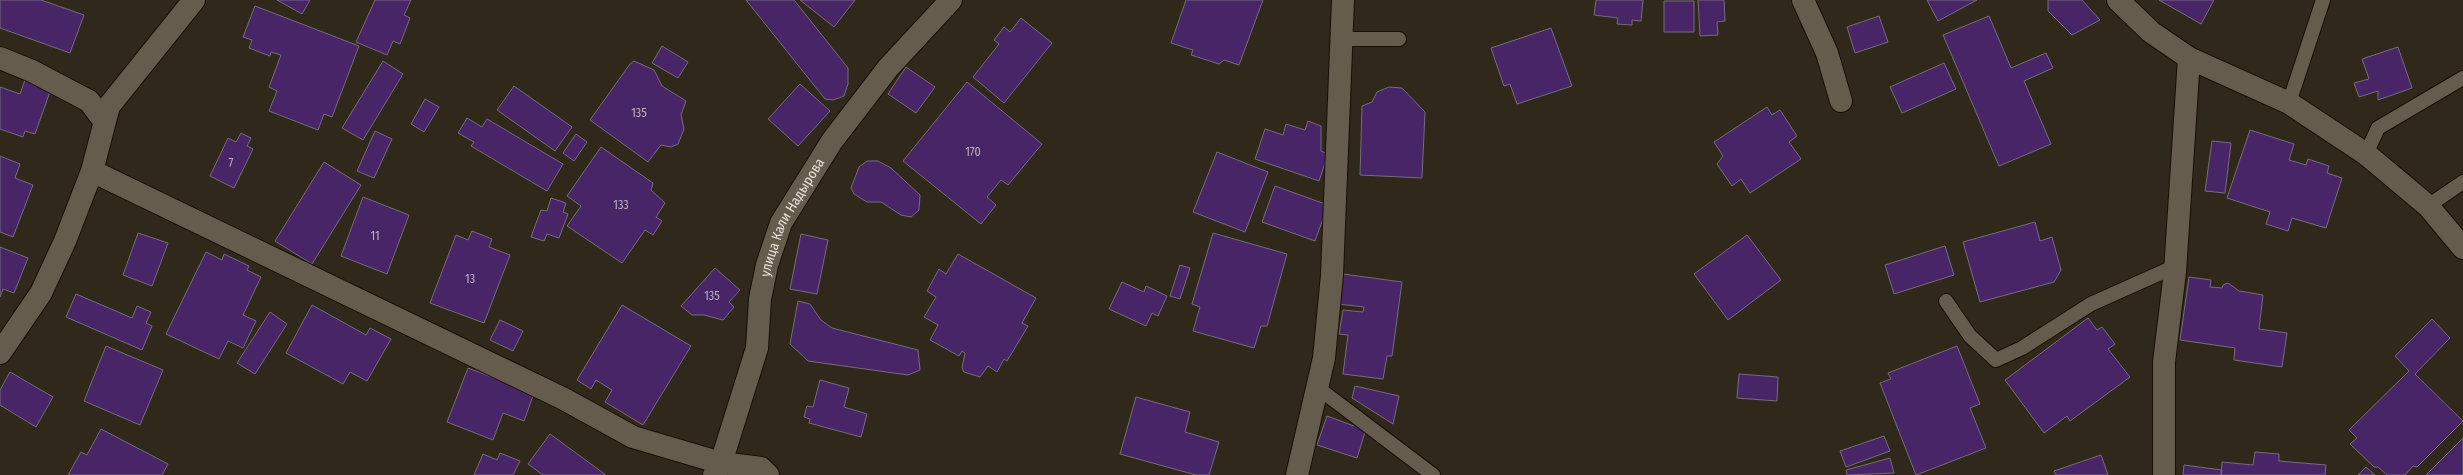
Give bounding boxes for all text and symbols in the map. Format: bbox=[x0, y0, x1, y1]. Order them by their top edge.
house number: 135 bbox=[631, 106, 647, 120]
house number: 170 bbox=[965, 145, 981, 159]
street label: улица Кали Надырова bbox=[756, 155, 828, 278]
house number: 7 bbox=[229, 156, 234, 170]
house number: 133 bbox=[613, 198, 629, 212]
house number: 11 bbox=[370, 229, 380, 243]
house number: 13 bbox=[465, 272, 475, 286]
house number: 135 bbox=[704, 289, 720, 303]

